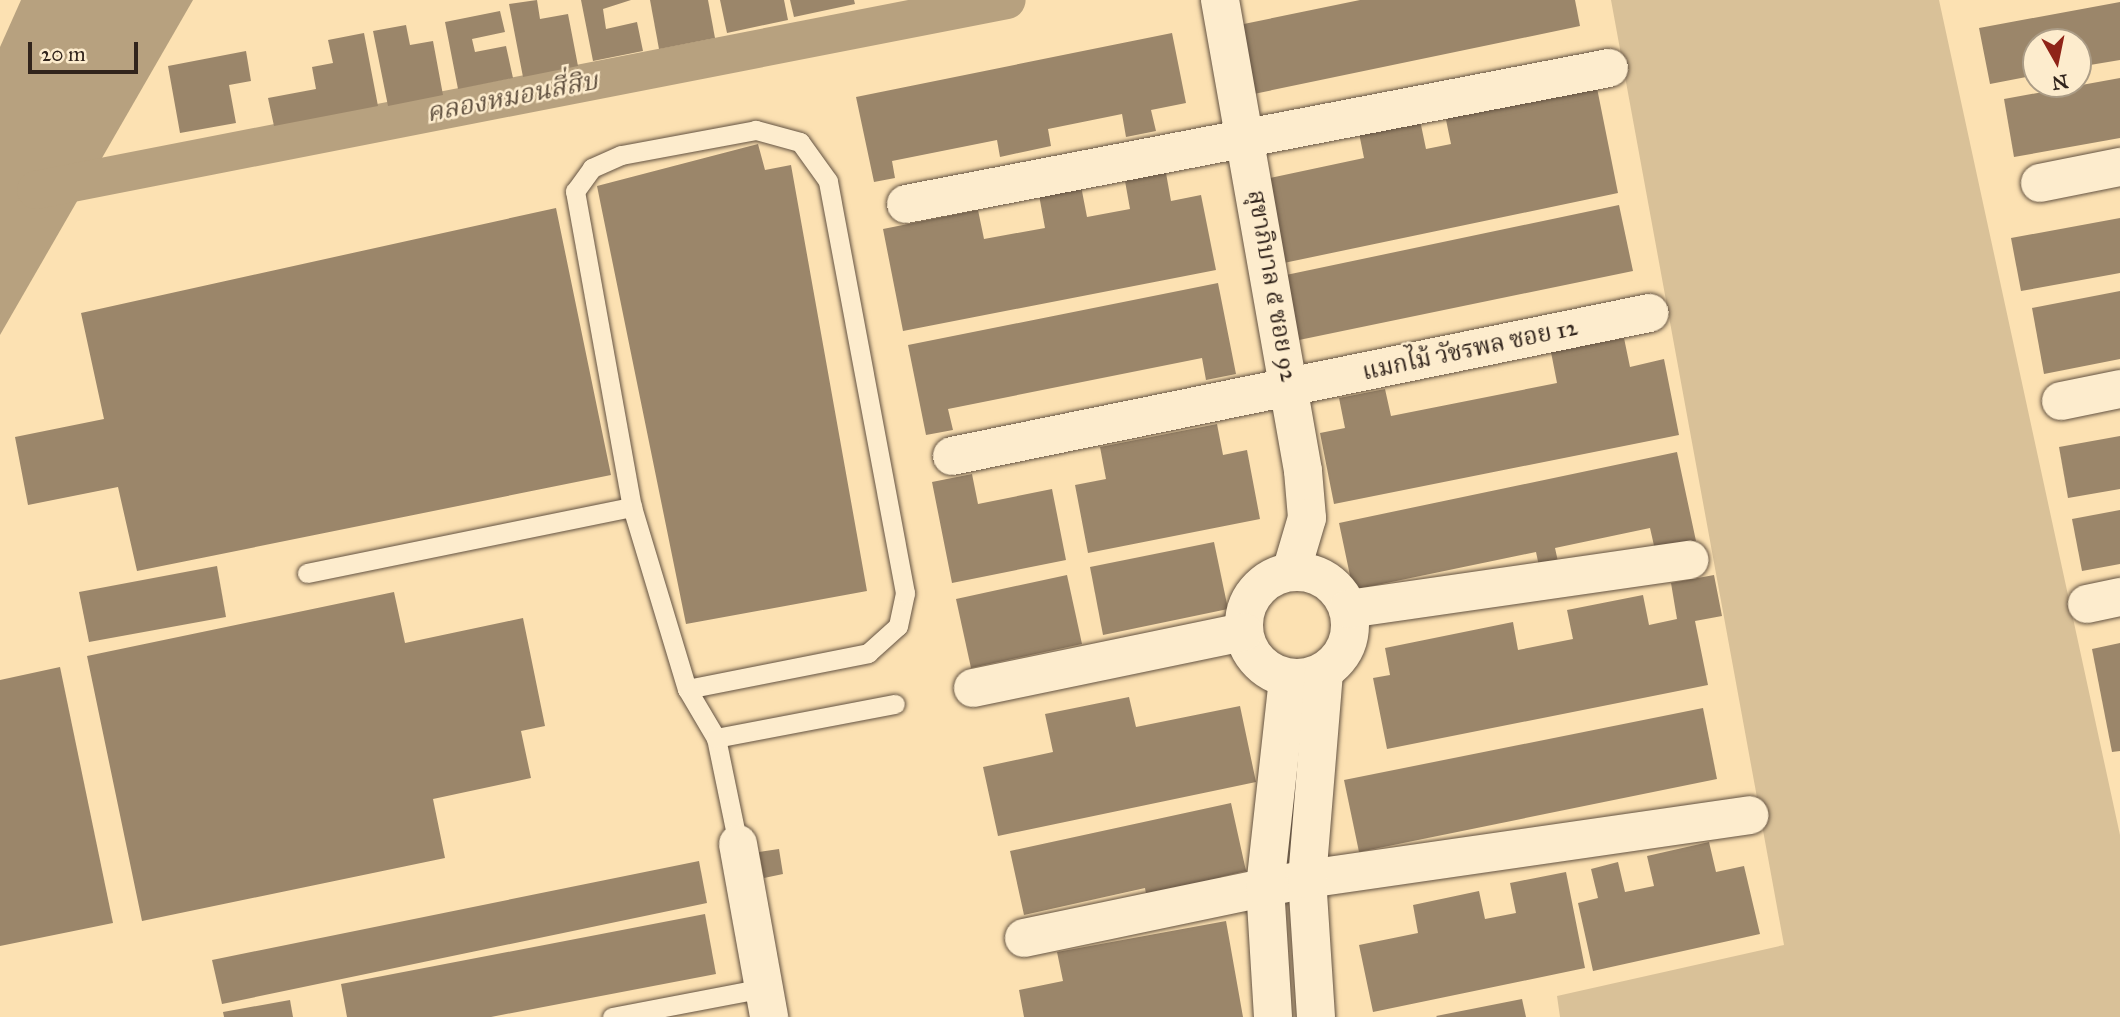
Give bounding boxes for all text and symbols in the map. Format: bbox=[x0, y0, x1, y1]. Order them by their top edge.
scale bar bbox=[32, 28, 142, 72]
north arrow bbox=[2022, 28, 2092, 98]
text: 20 m bbox=[41, 41, 86, 67]
water label: คลองหมอนสี่สิบ bbox=[424, 65, 600, 129]
text: N bbox=[2050, 70, 2070, 95]
street label: สุขาภิบาล ๕ ซอย 92 bbox=[1241, 188, 1303, 384]
street label: แมกไม้ วัชรพล ซอย 12 bbox=[1360, 313, 1580, 387]

